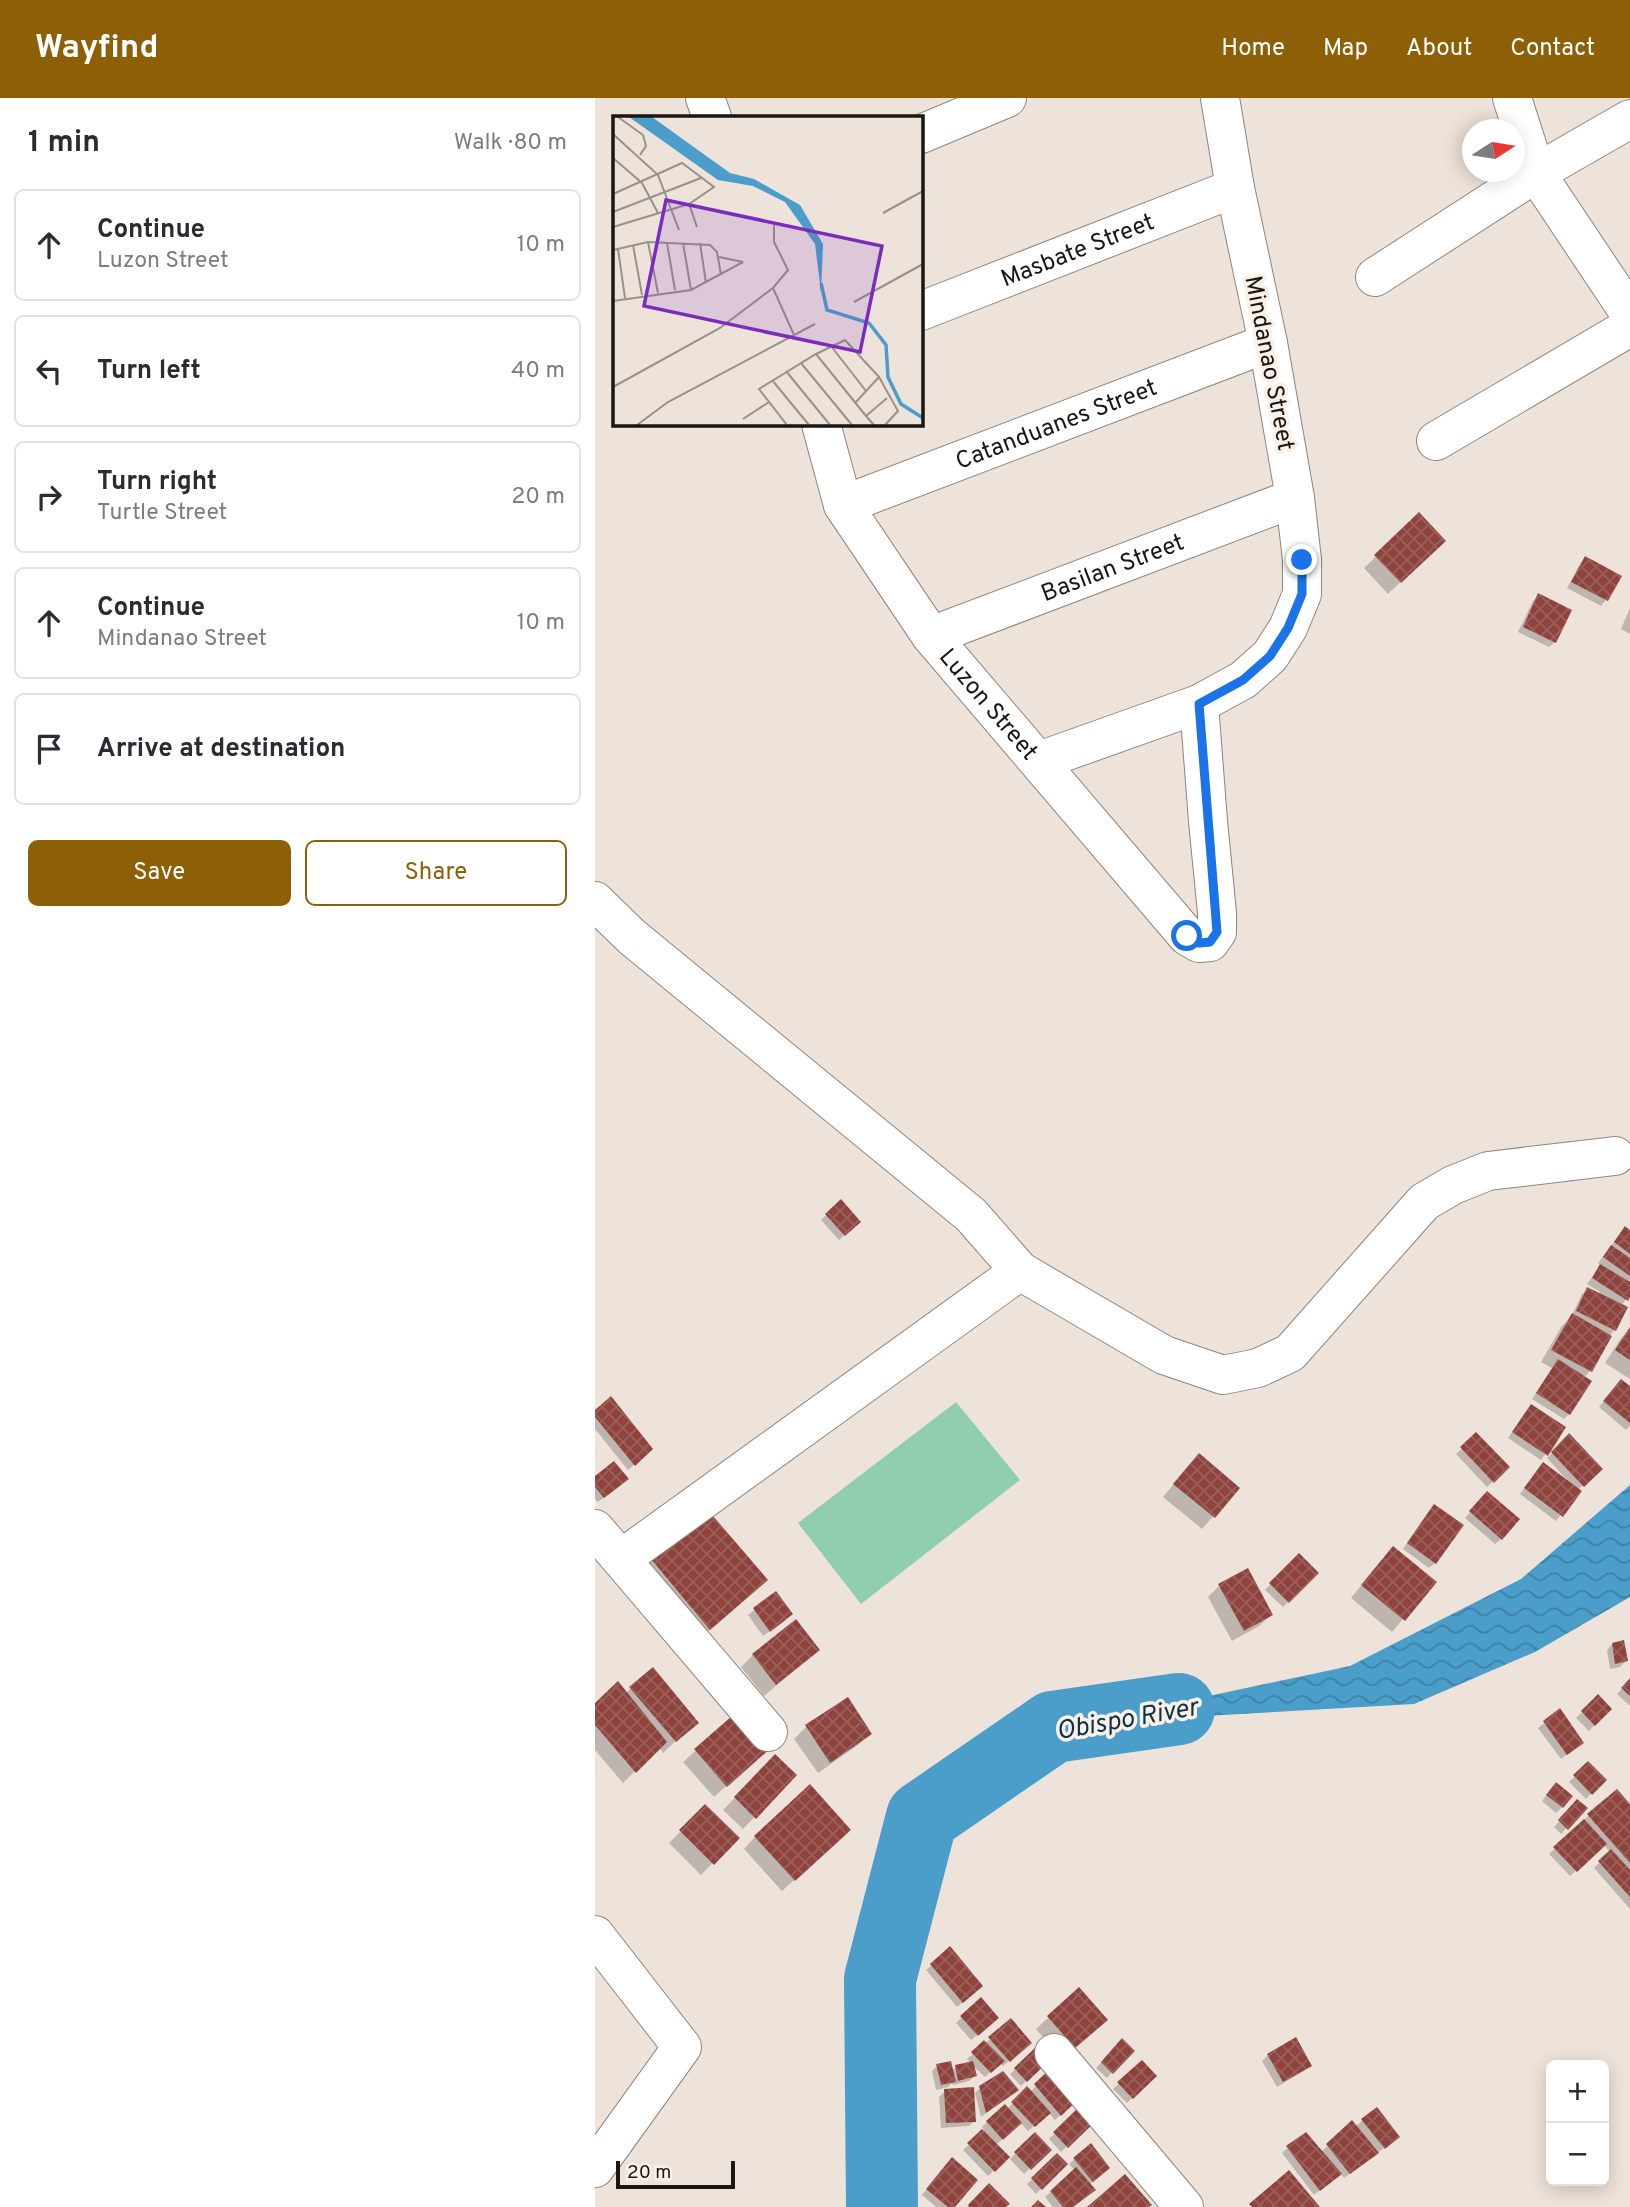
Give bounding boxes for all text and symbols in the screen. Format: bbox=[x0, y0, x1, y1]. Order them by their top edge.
text: Wayfind bbox=[35, 28, 158, 70]
text: Home bbox=[1221, 34, 1285, 64]
text: Map bbox=[1323, 34, 1368, 64]
text: About bbox=[1406, 34, 1472, 64]
text: Contact bbox=[1510, 34, 1595, 64]
inset map bbox=[613, 116, 922, 425]
north arrow bbox=[1462, 119, 1525, 182]
text: 1 min bbox=[28, 125, 100, 162]
text: Walk · 80 m bbox=[454, 129, 567, 158]
street label: Masbate Street bbox=[997, 208, 1159, 295]
text: Continue bbox=[97, 214, 205, 247]
icon: ahead bbox=[30, 226, 68, 264]
text: 10 m bbox=[517, 231, 565, 260]
text: Luzon Street bbox=[97, 247, 229, 276]
street label: Mindanao Street bbox=[1236, 273, 1300, 453]
icon: left bbox=[30, 352, 68, 390]
text: Turn left bbox=[97, 355, 201, 388]
text: 40 m bbox=[511, 357, 565, 386]
street label: Catanduanes Street bbox=[952, 374, 1162, 478]
text: Turn right bbox=[97, 466, 217, 499]
icon: right bbox=[30, 478, 68, 516]
text: 20 m bbox=[511, 483, 565, 512]
text: Turtle Street bbox=[97, 499, 227, 528]
street label: Basilan Street bbox=[1037, 528, 1189, 610]
route end bbox=[1286, 544, 1317, 575]
text: Continue bbox=[97, 592, 205, 625]
icon: ahead bbox=[30, 604, 68, 642]
text: 10 m bbox=[517, 609, 565, 638]
text: Mindanao Street bbox=[97, 625, 267, 654]
street label: Luzon Street bbox=[931, 643, 1043, 767]
icon: arrive bbox=[30, 730, 68, 768]
text: Arrive at destination bbox=[97, 733, 345, 766]
button: Save bbox=[28, 840, 291, 906]
button: Share bbox=[305, 840, 567, 906]
route start bbox=[1171, 920, 1202, 951]
water label: Obispo River bbox=[1054, 1691, 1203, 1749]
map controls bbox=[1546, 2060, 1609, 2186]
button: + bbox=[1546, 2060, 1609, 2123]
button: − bbox=[1546, 2123, 1609, 2186]
scale bar bbox=[616, 2158, 735, 2190]
text: 20 m bbox=[627, 2161, 671, 2185]

